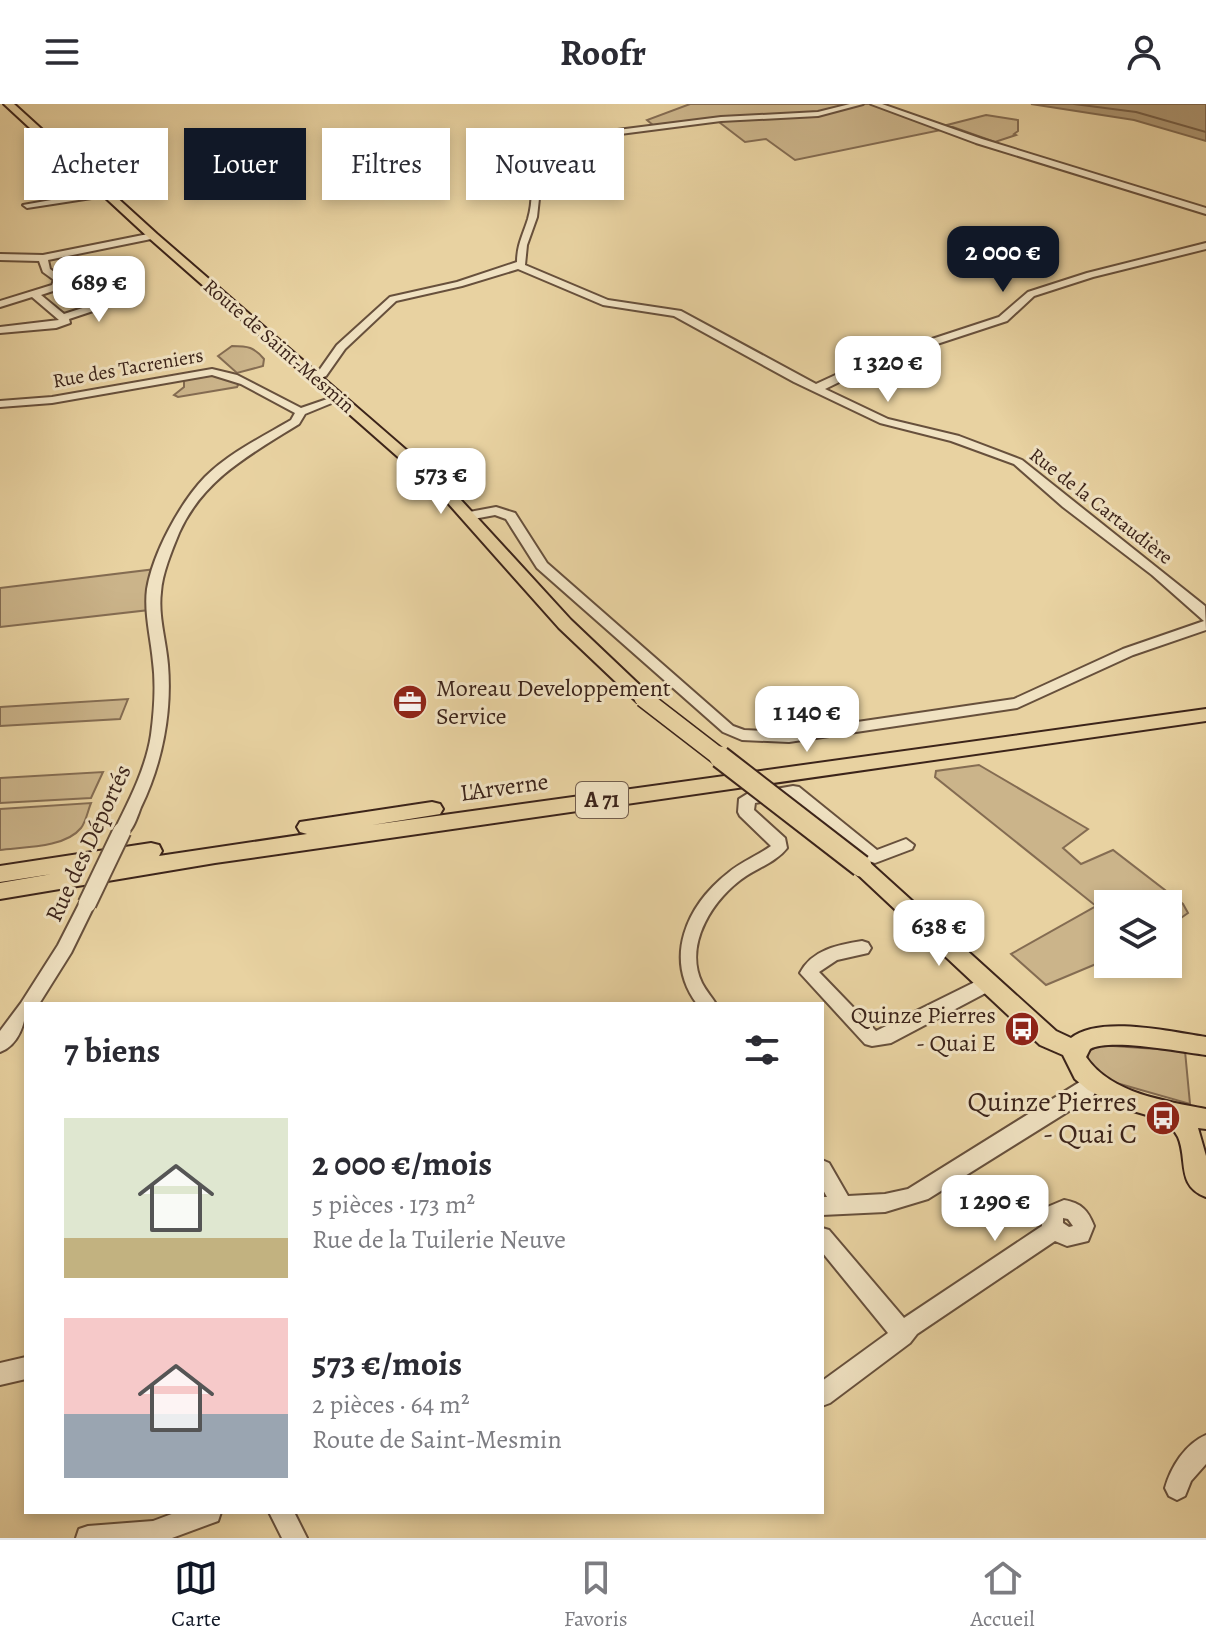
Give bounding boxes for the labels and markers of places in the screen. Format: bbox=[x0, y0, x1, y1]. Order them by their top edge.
pin: 2 000 € bbox=[929, 226, 1077, 294]
pin: 689 € bbox=[43, 256, 155, 324]
pin: 1 320 € bbox=[814, 336, 962, 404]
pin: 573 € bbox=[385, 448, 497, 516]
place label: Moreau Developpement Service bbox=[436, 672, 671, 732]
office icon: Moreau Developpement Service bbox=[391, 683, 429, 721]
pin: 1 140 € bbox=[733, 686, 881, 754]
pin: 638 € bbox=[883, 900, 995, 968]
place label: Quinze Pierres - Quai E bbox=[851, 999, 996, 1059]
bus stop icon: Quinze Pierres - Quai E bbox=[1003, 1010, 1041, 1048]
place label: Quinze Pierres - Quai C bbox=[968, 1083, 1137, 1153]
bus stop icon: Quinze Pierres - Quai C bbox=[1144, 1099, 1182, 1137]
pin: 1 290 € bbox=[921, 1175, 1069, 1243]

